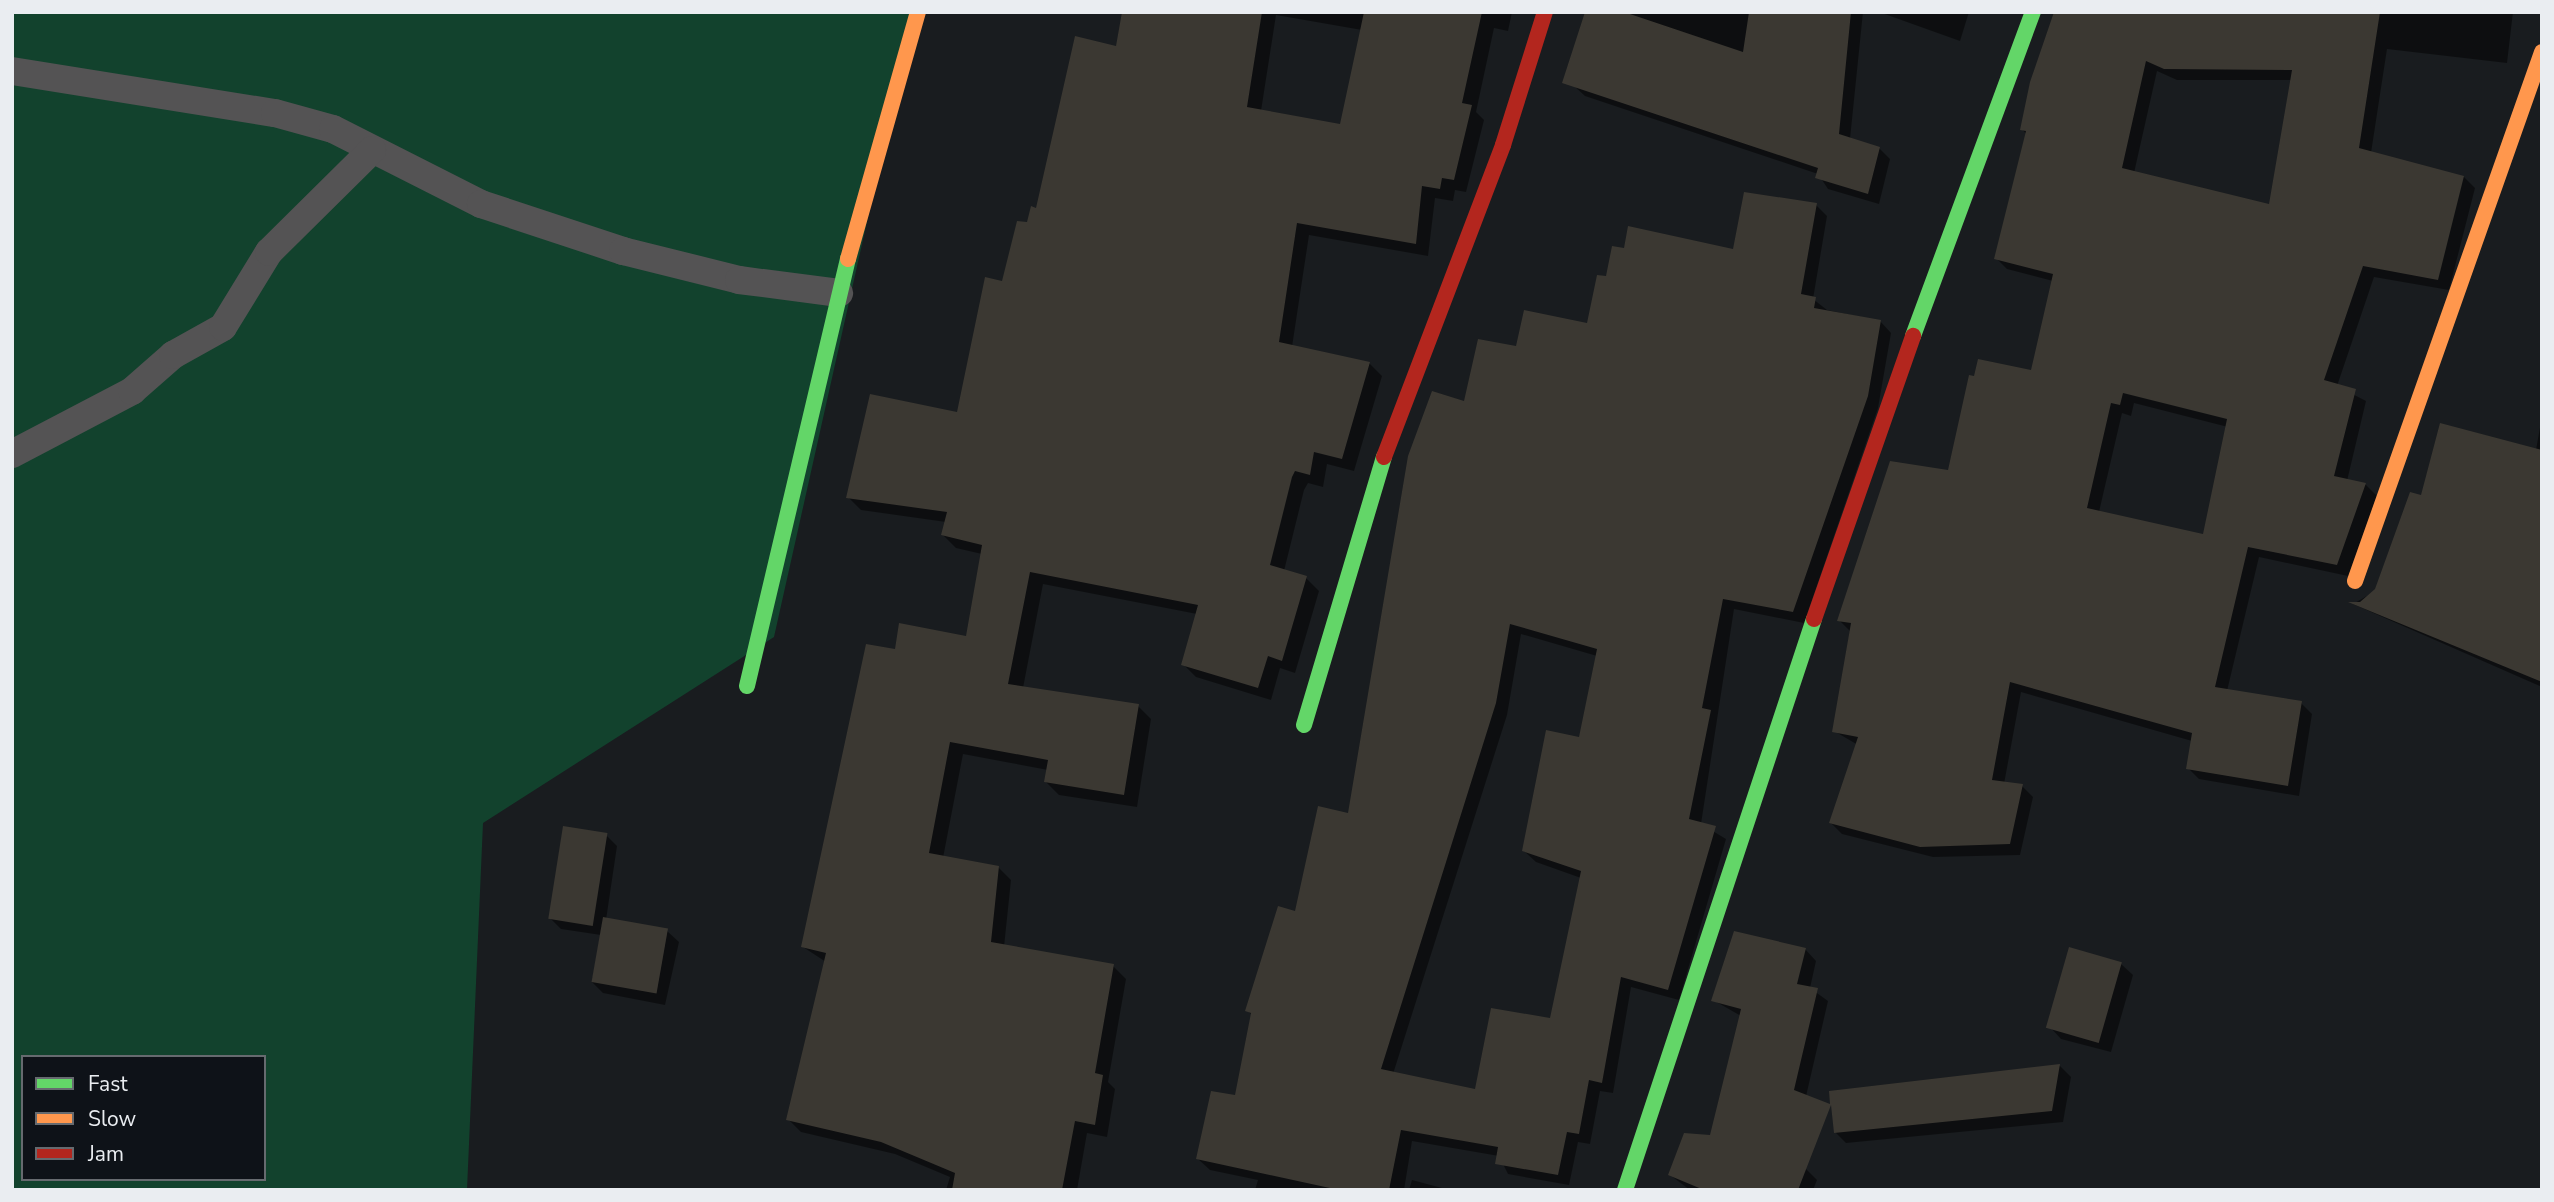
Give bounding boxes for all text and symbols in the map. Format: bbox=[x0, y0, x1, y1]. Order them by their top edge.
legend bbox=[21, 1055, 266, 1181]
text: Fast bbox=[88, 1070, 128, 1098]
text: Slow bbox=[88, 1105, 136, 1133]
text: Jam bbox=[88, 1140, 124, 1168]

